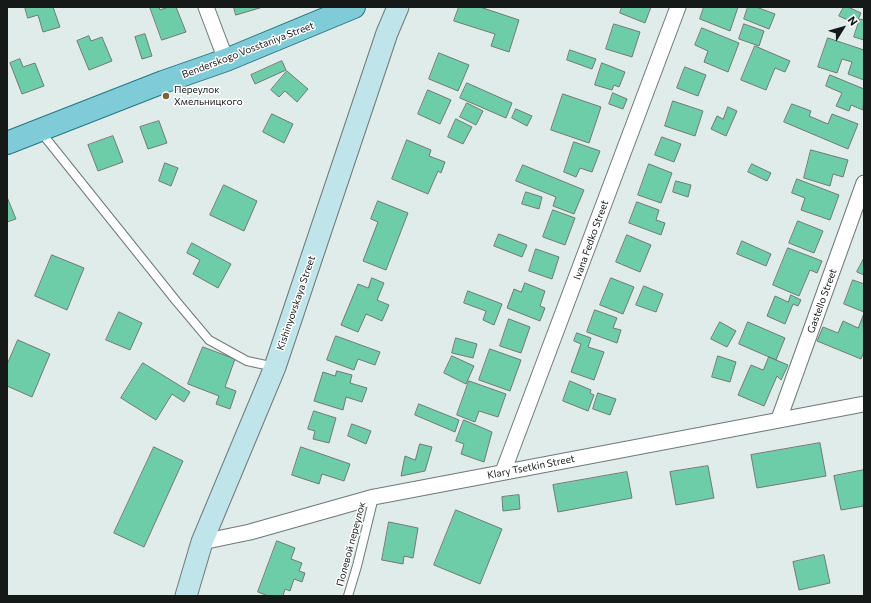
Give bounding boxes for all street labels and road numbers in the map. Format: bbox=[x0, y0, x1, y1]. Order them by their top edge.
street label: Benderskogo Vosstaniya Street bbox=[180, 19, 316, 81]
street label: Ivana Fedko Street bbox=[571, 199, 611, 281]
street label: Kishinyovskaya Street bbox=[274, 254, 318, 352]
street label: Gastello Street bbox=[805, 267, 839, 335]
street label: Klary Tsetkin Street bbox=[486, 453, 576, 481]
street label: Полевой переулок bbox=[334, 500, 368, 588]

